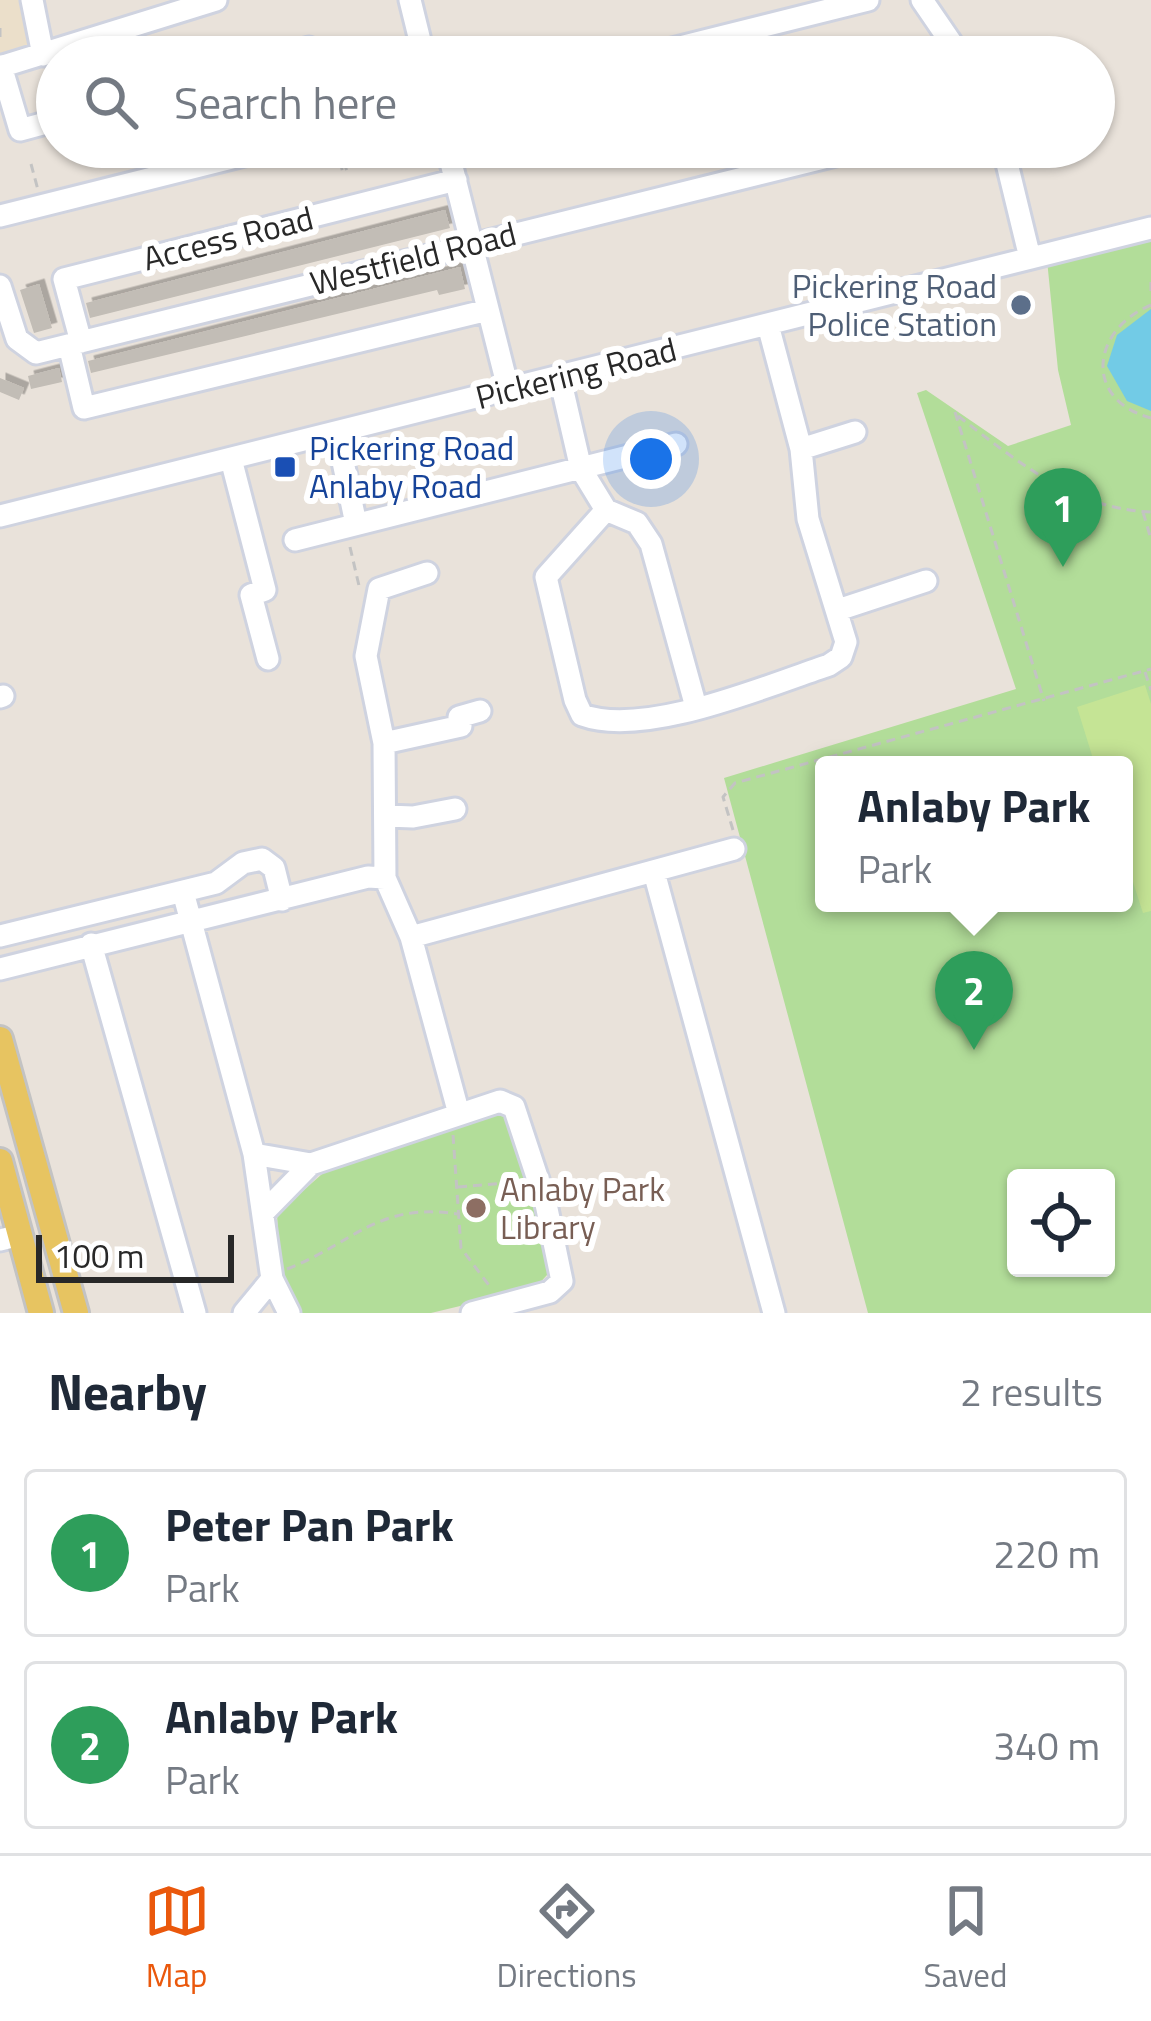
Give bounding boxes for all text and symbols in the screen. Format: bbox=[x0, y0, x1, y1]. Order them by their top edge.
search box bbox=[36, 36, 1115, 168]
text: Search here bbox=[174, 68, 397, 136]
icon: search bbox=[78, 69, 144, 135]
street label: Access Road bbox=[138, 193, 318, 283]
street label: Westfield Road bbox=[305, 208, 521, 308]
place label: Pickering Road Police Station bbox=[792, 261, 997, 349]
marker: Pickering Road Police Station bbox=[1008, 292, 1034, 318]
street label: Pickering Road bbox=[470, 324, 682, 422]
place label: Pickering Road Anlaby Road bbox=[309, 423, 514, 511]
your location bbox=[621, 429, 681, 489]
marker: Pickering Road Anlaby Road bbox=[272, 454, 298, 480]
pin: 1 bbox=[1024, 468, 1102, 567]
popup bbox=[815, 756, 1133, 912]
text: Anlaby Park bbox=[858, 771, 1090, 839]
text: Park bbox=[858, 839, 932, 898]
pin: 2 bbox=[935, 951, 1013, 1050]
place label: Anlaby Park Library bbox=[500, 1164, 665, 1252]
map controls bbox=[1007, 1169, 1115, 1277]
button: locate bbox=[1007, 1169, 1115, 1277]
marker: Anlaby Park Library bbox=[463, 1195, 489, 1221]
scale bar bbox=[36, 1229, 234, 1282]
text: 100 m bbox=[54, 1231, 144, 1281]
text: Nearby bbox=[48, 1352, 207, 1430]
text: 2 results bbox=[960, 1362, 1103, 1421]
text: Peter Pan Park bbox=[165, 1490, 454, 1558]
text: 1 bbox=[79, 1524, 101, 1583]
text: 220 m bbox=[993, 1524, 1100, 1583]
text: Park bbox=[165, 1558, 240, 1617]
text: Anlaby Park bbox=[165, 1682, 398, 1750]
text: 2 bbox=[79, 1716, 101, 1775]
text: 340 m bbox=[993, 1716, 1100, 1775]
text: Park bbox=[165, 1750, 240, 1809]
tab: Map bbox=[144, 1878, 210, 2000]
tab: Directions bbox=[497, 1878, 637, 2000]
tab: Saved bbox=[924, 1878, 1007, 2000]

